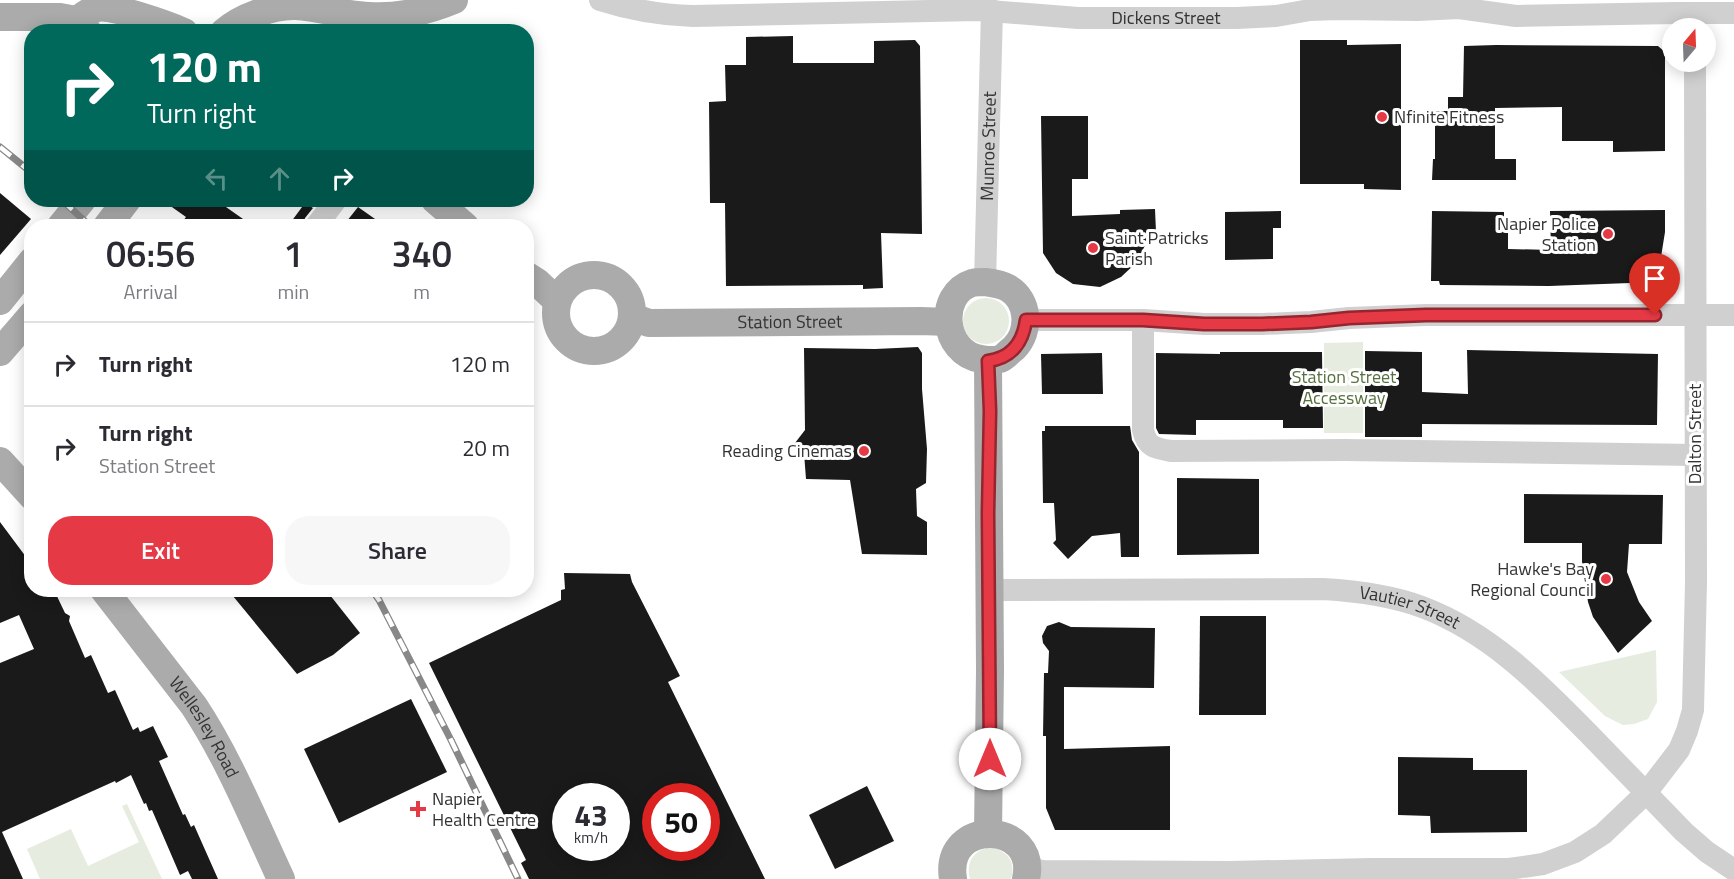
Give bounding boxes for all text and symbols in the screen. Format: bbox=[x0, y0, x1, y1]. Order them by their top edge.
street label: Dickens Street bbox=[1111, 4, 1221, 31]
north arrow bbox=[1662, 18, 1716, 72]
map controls bbox=[1662, 18, 1716, 72]
text: 120 m bbox=[147, 34, 262, 98]
icon: right bbox=[48, 48, 126, 126]
street label: Munroe Street bbox=[973, 90, 1003, 201]
text: Turn right bbox=[147, 92, 256, 133]
place label: Nfinite Fitness bbox=[1394, 103, 1504, 130]
marker: Nfinite Fitness bbox=[1375, 110, 1389, 124]
icon: left bbox=[200, 162, 233, 195]
icon: ahead bbox=[263, 162, 296, 195]
icon: right bbox=[326, 162, 359, 195]
place label: Napier Police Station bbox=[1497, 210, 1596, 258]
place label: Saint Patricks Parish bbox=[1105, 224, 1209, 272]
text: 06:56 bbox=[106, 226, 195, 281]
text: 1 bbox=[283, 226, 303, 281]
text: 340 bbox=[391, 226, 452, 281]
marker: Napier Police Station bbox=[1601, 227, 1615, 241]
marker: Saint Patricks Parish bbox=[1086, 241, 1100, 255]
pin bbox=[1629, 253, 1680, 315]
icon: arrive bbox=[1638, 262, 1671, 295]
text: Arrival bbox=[124, 276, 178, 307]
text: min bbox=[277, 276, 309, 307]
text: m bbox=[413, 276, 430, 307]
street label: Station Street bbox=[737, 308, 843, 335]
text: Turn right bbox=[99, 347, 193, 381]
text: 120 m bbox=[450, 347, 510, 381]
icon: right bbox=[48, 348, 81, 381]
park label: Station Street Accessway bbox=[1292, 363, 1397, 411]
street label: Dalton Street bbox=[1681, 383, 1708, 484]
text: Turn right bbox=[99, 416, 193, 450]
text: 20 m bbox=[462, 431, 510, 465]
icon: right bbox=[48, 432, 81, 465]
place label: Reading Cinemas bbox=[722, 437, 852, 464]
marker: Reading Cinemas bbox=[857, 444, 871, 458]
text: Station Street bbox=[99, 450, 215, 481]
button: Exit bbox=[48, 516, 273, 585]
button: Share bbox=[285, 516, 510, 585]
place label: Hawke's Bay Regional Council bbox=[1470, 555, 1594, 603]
marker: Hawke's Bay Regional Council bbox=[1599, 572, 1613, 586]
street label: Vautier Street bbox=[1358, 578, 1466, 636]
street label: Wellesley Road bbox=[163, 670, 246, 782]
position arrow bbox=[958, 727, 1022, 791]
speed limit sign: 50 bbox=[642, 783, 720, 861]
place label: Napier Health Centre bbox=[432, 785, 536, 833]
text: 43 bbox=[574, 792, 608, 838]
marker: Napier Health Centre bbox=[409, 800, 427, 818]
text: km/h bbox=[574, 826, 608, 849]

